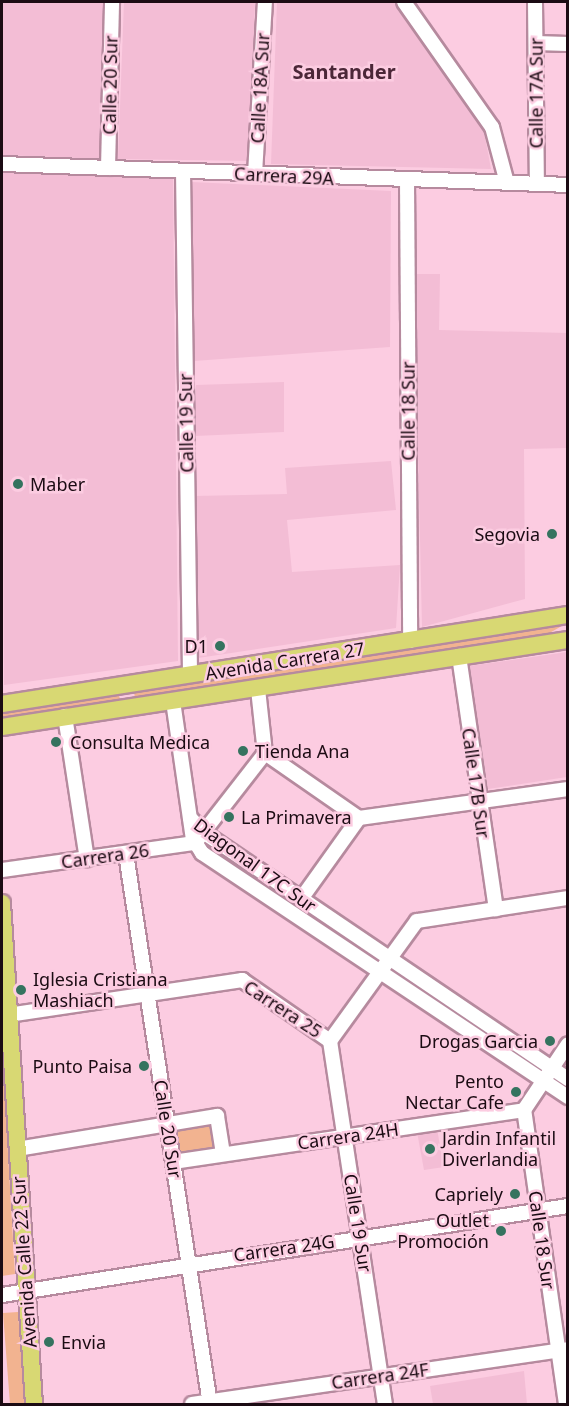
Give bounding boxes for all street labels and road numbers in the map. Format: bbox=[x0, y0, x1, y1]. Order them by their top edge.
street label: Calle 18A Sur bbox=[246, 32, 274, 144]
street label: Calle 20 Sur bbox=[98, 35, 122, 135]
street label: Calle 17A Sur bbox=[525, 38, 547, 148]
street label: Carrera 29A bbox=[233, 163, 335, 189]
street label: Calle 18 Sur bbox=[397, 361, 419, 461]
street label: Calle 19 Sur bbox=[174, 373, 198, 473]
street label: Avenida Carrera 27 bbox=[204, 638, 366, 684]
street label: Calle 17B Sur bbox=[458, 727, 494, 839]
street label: Diagonal 17C Sur bbox=[190, 814, 320, 916]
street label: Carrera 26 bbox=[60, 839, 150, 873]
street label: Carrera 25 bbox=[240, 976, 326, 1042]
street label: Calle 20 Sur bbox=[150, 1078, 186, 1180]
street label: Carrera 24H bbox=[296, 1118, 400, 1154]
street label: Calle 19 Sur bbox=[340, 1172, 376, 1274]
street label: Avenida Calle 22 Sur bbox=[7, 1176, 41, 1348]
street label: Calle 18 Sur bbox=[524, 1189, 560, 1291]
street label: Carrera 24G bbox=[232, 1230, 336, 1266]
street label: Carrera 24F bbox=[330, 1358, 430, 1394]

